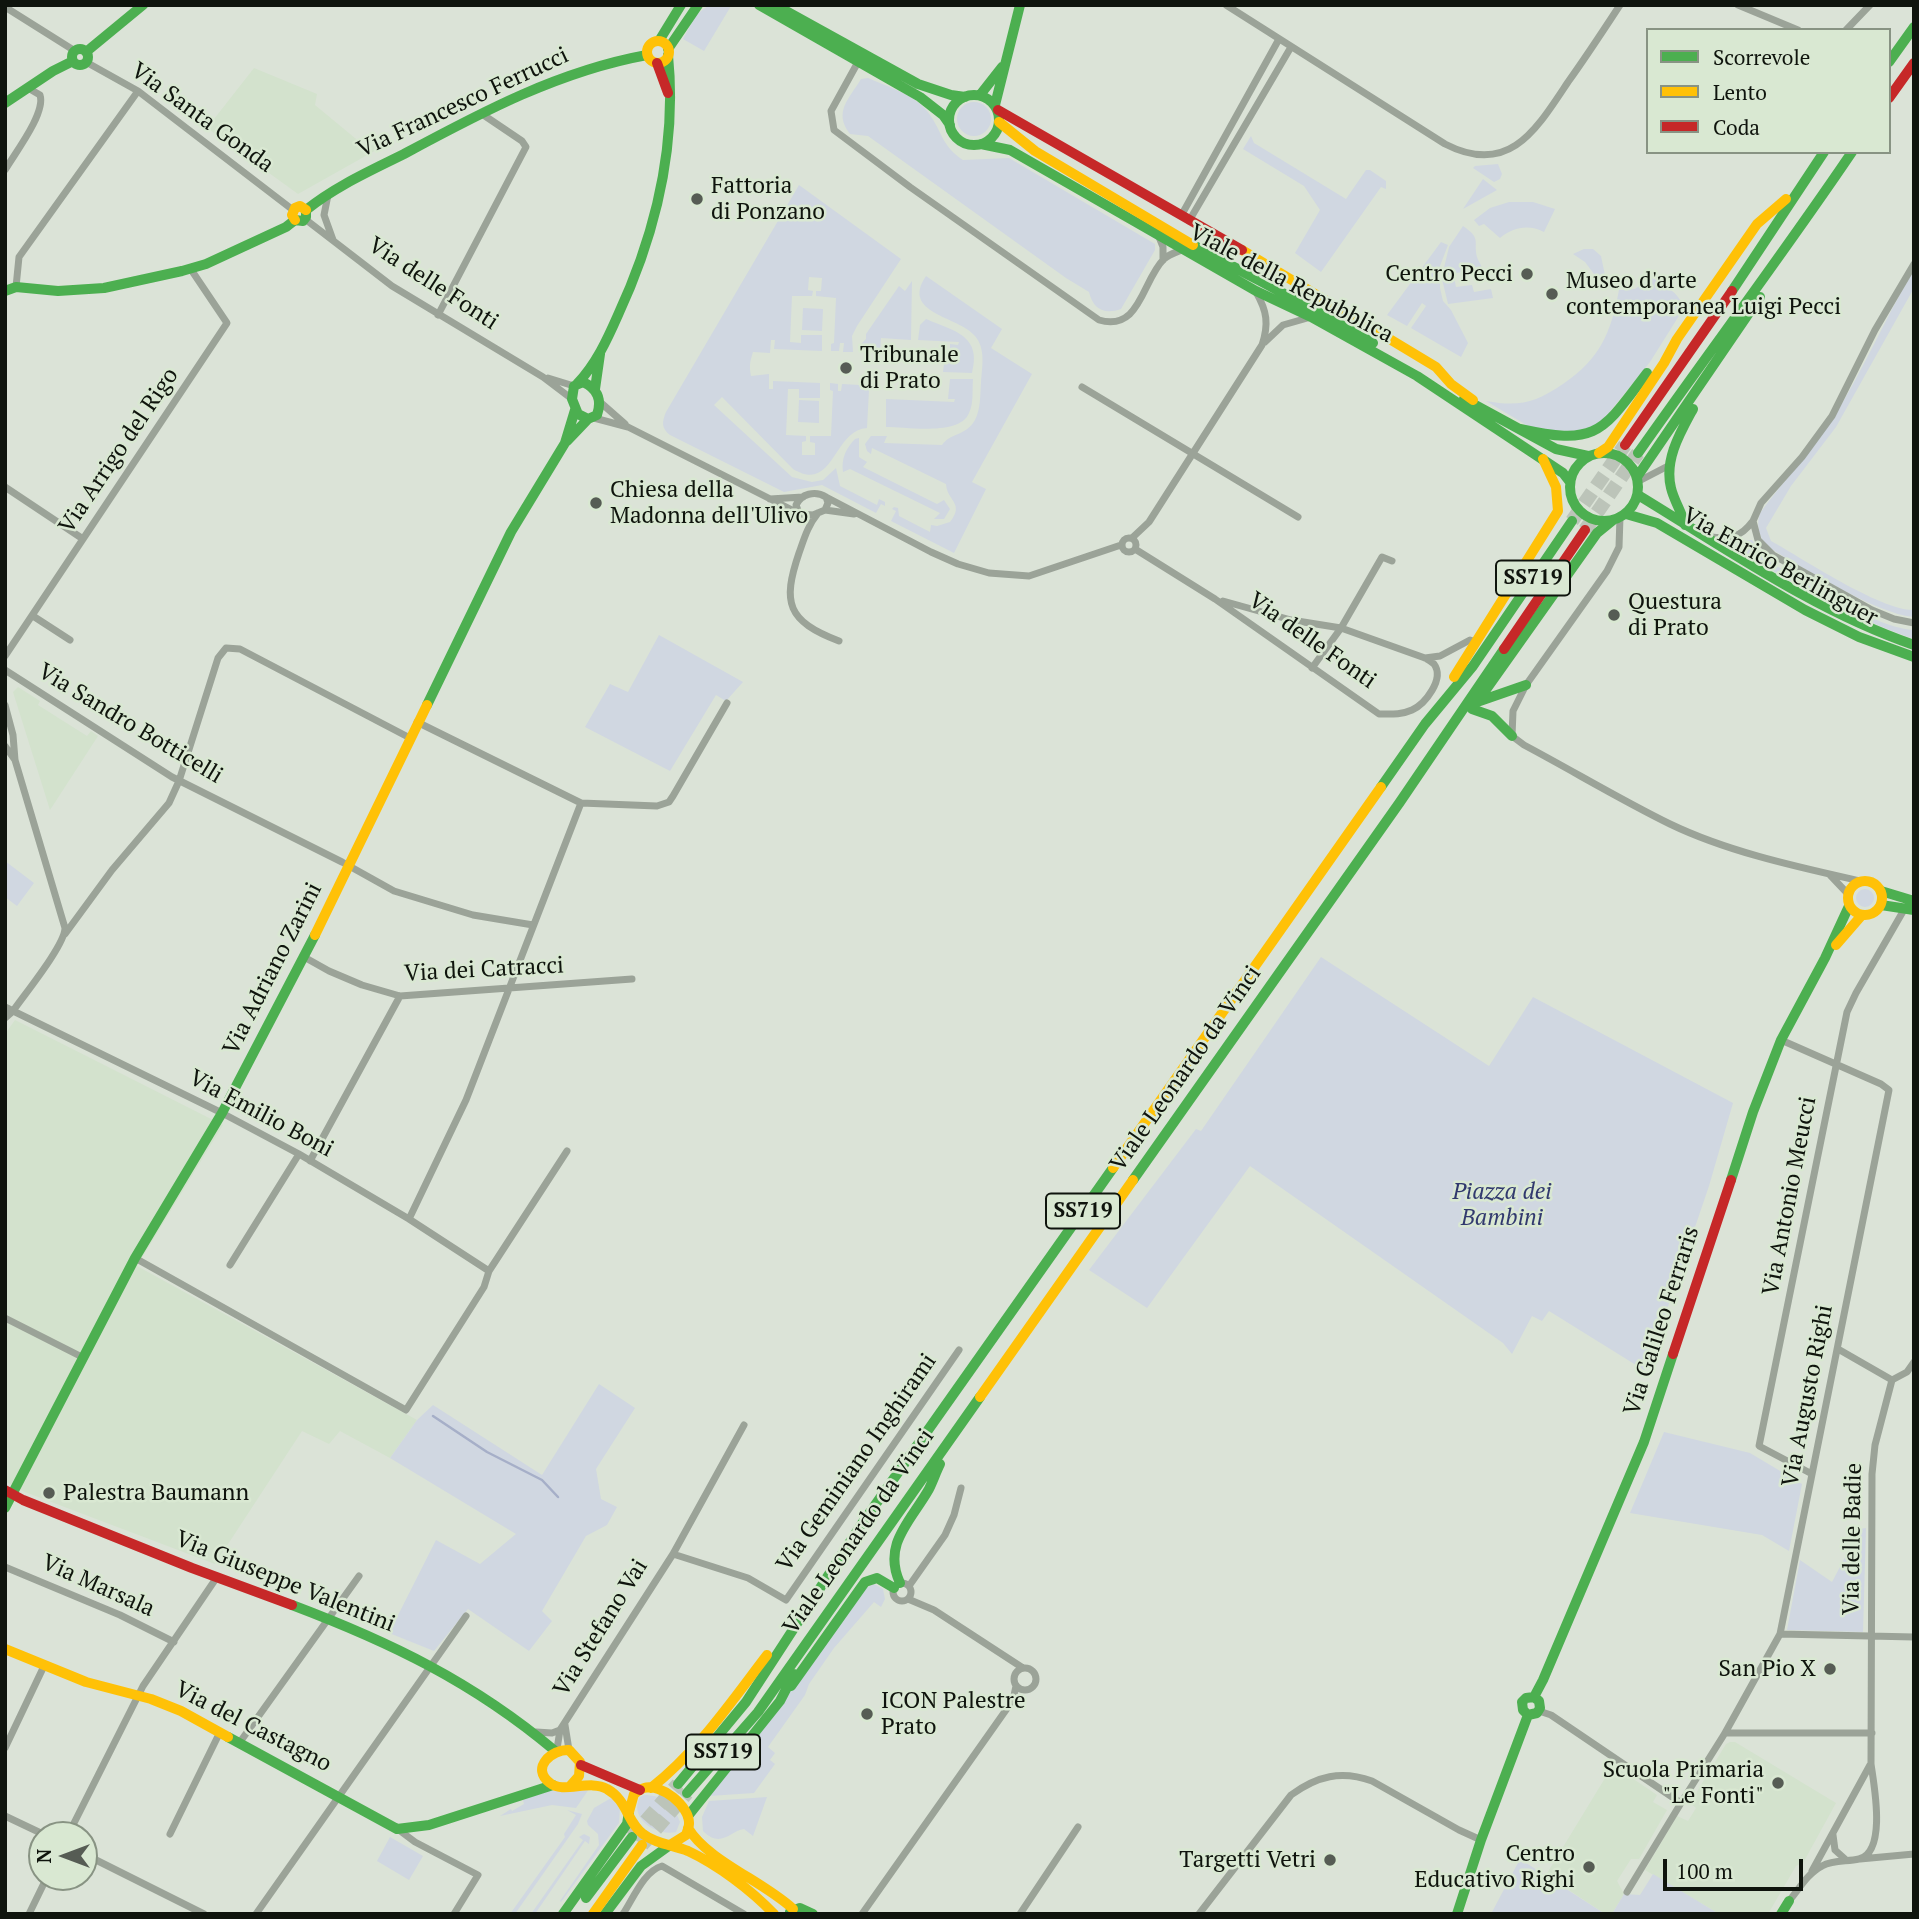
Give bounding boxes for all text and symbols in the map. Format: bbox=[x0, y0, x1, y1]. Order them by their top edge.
legend bbox=[1646, 28, 1891, 154]
street label: Via Francesco Ferrucci bbox=[353, 42, 573, 164]
text: Scorrevole bbox=[1713, 43, 1810, 71]
street label: Via Santa Gonda bbox=[125, 57, 279, 179]
text: Lento bbox=[1713, 78, 1767, 106]
text: Coda bbox=[1713, 113, 1760, 141]
place label: Fattoria di Ponzano bbox=[711, 172, 825, 226]
marker: Fattoria di Ponzano bbox=[689, 191, 705, 207]
street label: Viale della Repubblica bbox=[1184, 219, 1398, 349]
street label: Via delle Fonti bbox=[363, 232, 503, 336]
place label: Centro Pecci bbox=[1385, 260, 1513, 288]
marker: Centro Pecci bbox=[1519, 266, 1535, 282]
place label: Museo d'arte contemporanea Luigi Pecci bbox=[1566, 267, 1841, 321]
marker: Museo d'arte contemporanea Luigi Pecci bbox=[1544, 286, 1560, 302]
place label: Tribunale di Prato bbox=[860, 341, 959, 395]
marker: Tribunale di Prato bbox=[838, 360, 854, 376]
street label: Via Arrigo del Rigo bbox=[53, 363, 185, 539]
place label: Chiesa della Madonna dell'Ulivo bbox=[610, 476, 808, 530]
marker: Chiesa della Madonna dell'Ulivo bbox=[588, 495, 604, 511]
street label: Via Enrico Berlinguer bbox=[1678, 502, 1882, 632]
road number: SS719 bbox=[1496, 560, 1570, 596]
street label: Via delle Fonti bbox=[1243, 587, 1381, 695]
place label: Questura di Prato bbox=[1628, 588, 1722, 642]
marker: Questura di Prato bbox=[1606, 607, 1622, 623]
street label: Via Sandro Botticelli bbox=[33, 658, 227, 790]
street label: Via Adriano Zarini bbox=[218, 878, 328, 1060]
street label: Via dei Catracci bbox=[403, 952, 565, 988]
street label: Viale Leonardo da Vinci bbox=[1105, 961, 1267, 1177]
street label: Via Emilio Boni bbox=[184, 1064, 338, 1164]
street label: Via Antonio Meucci bbox=[1757, 1094, 1823, 1298]
park label: Piazza dei Bambini bbox=[1452, 1178, 1552, 1232]
road number: SS719 bbox=[1046, 1194, 1120, 1228]
street label: Via Galileo Ferraris bbox=[1618, 1223, 1706, 1419]
street label: Via Augusto Righi bbox=[1777, 1303, 1839, 1489]
street label: Via Geminiano Inghirami bbox=[771, 1349, 943, 1577]
street label: Viale Leonardo da Vinci bbox=[778, 1424, 940, 1640]
street label: Via delle Badie bbox=[1838, 1463, 1868, 1615]
place label: Palestra Baumann bbox=[63, 1479, 249, 1507]
marker: Palestra Baumann bbox=[41, 1485, 57, 1501]
street label: Via Giuseppe Valentini bbox=[171, 1525, 399, 1639]
street label: Via Marsala bbox=[37, 1549, 159, 1623]
street label: Via Stefano Vai bbox=[548, 1554, 654, 1702]
place label: San Pio X bbox=[1718, 1655, 1816, 1683]
marker: San Pio X bbox=[1822, 1661, 1838, 1677]
street label: Via del Castagno bbox=[170, 1676, 336, 1778]
place label: ICON Palestre Prato bbox=[881, 1687, 1025, 1741]
marker: ICON Palestre Prato bbox=[859, 1706, 875, 1722]
road number: SS719 bbox=[686, 1734, 760, 1770]
place label: Scuola Primaria "Le Fonti" bbox=[1603, 1756, 1764, 1810]
marker: Scuola Primaria "Le Fonti" bbox=[1770, 1775, 1786, 1791]
north arrow bbox=[28, 1821, 98, 1891]
place label: Centro Educativo Righi bbox=[1414, 1840, 1575, 1894]
place label: Targetti Vetri bbox=[1179, 1846, 1316, 1874]
scale bar bbox=[1667, 1846, 1807, 1890]
text: N bbox=[31, 1849, 56, 1863]
marker: Targetti Vetri bbox=[1322, 1852, 1338, 1868]
text: 100 m bbox=[1676, 1857, 1733, 1885]
marker: Centro Educativo Righi bbox=[1581, 1859, 1597, 1875]

